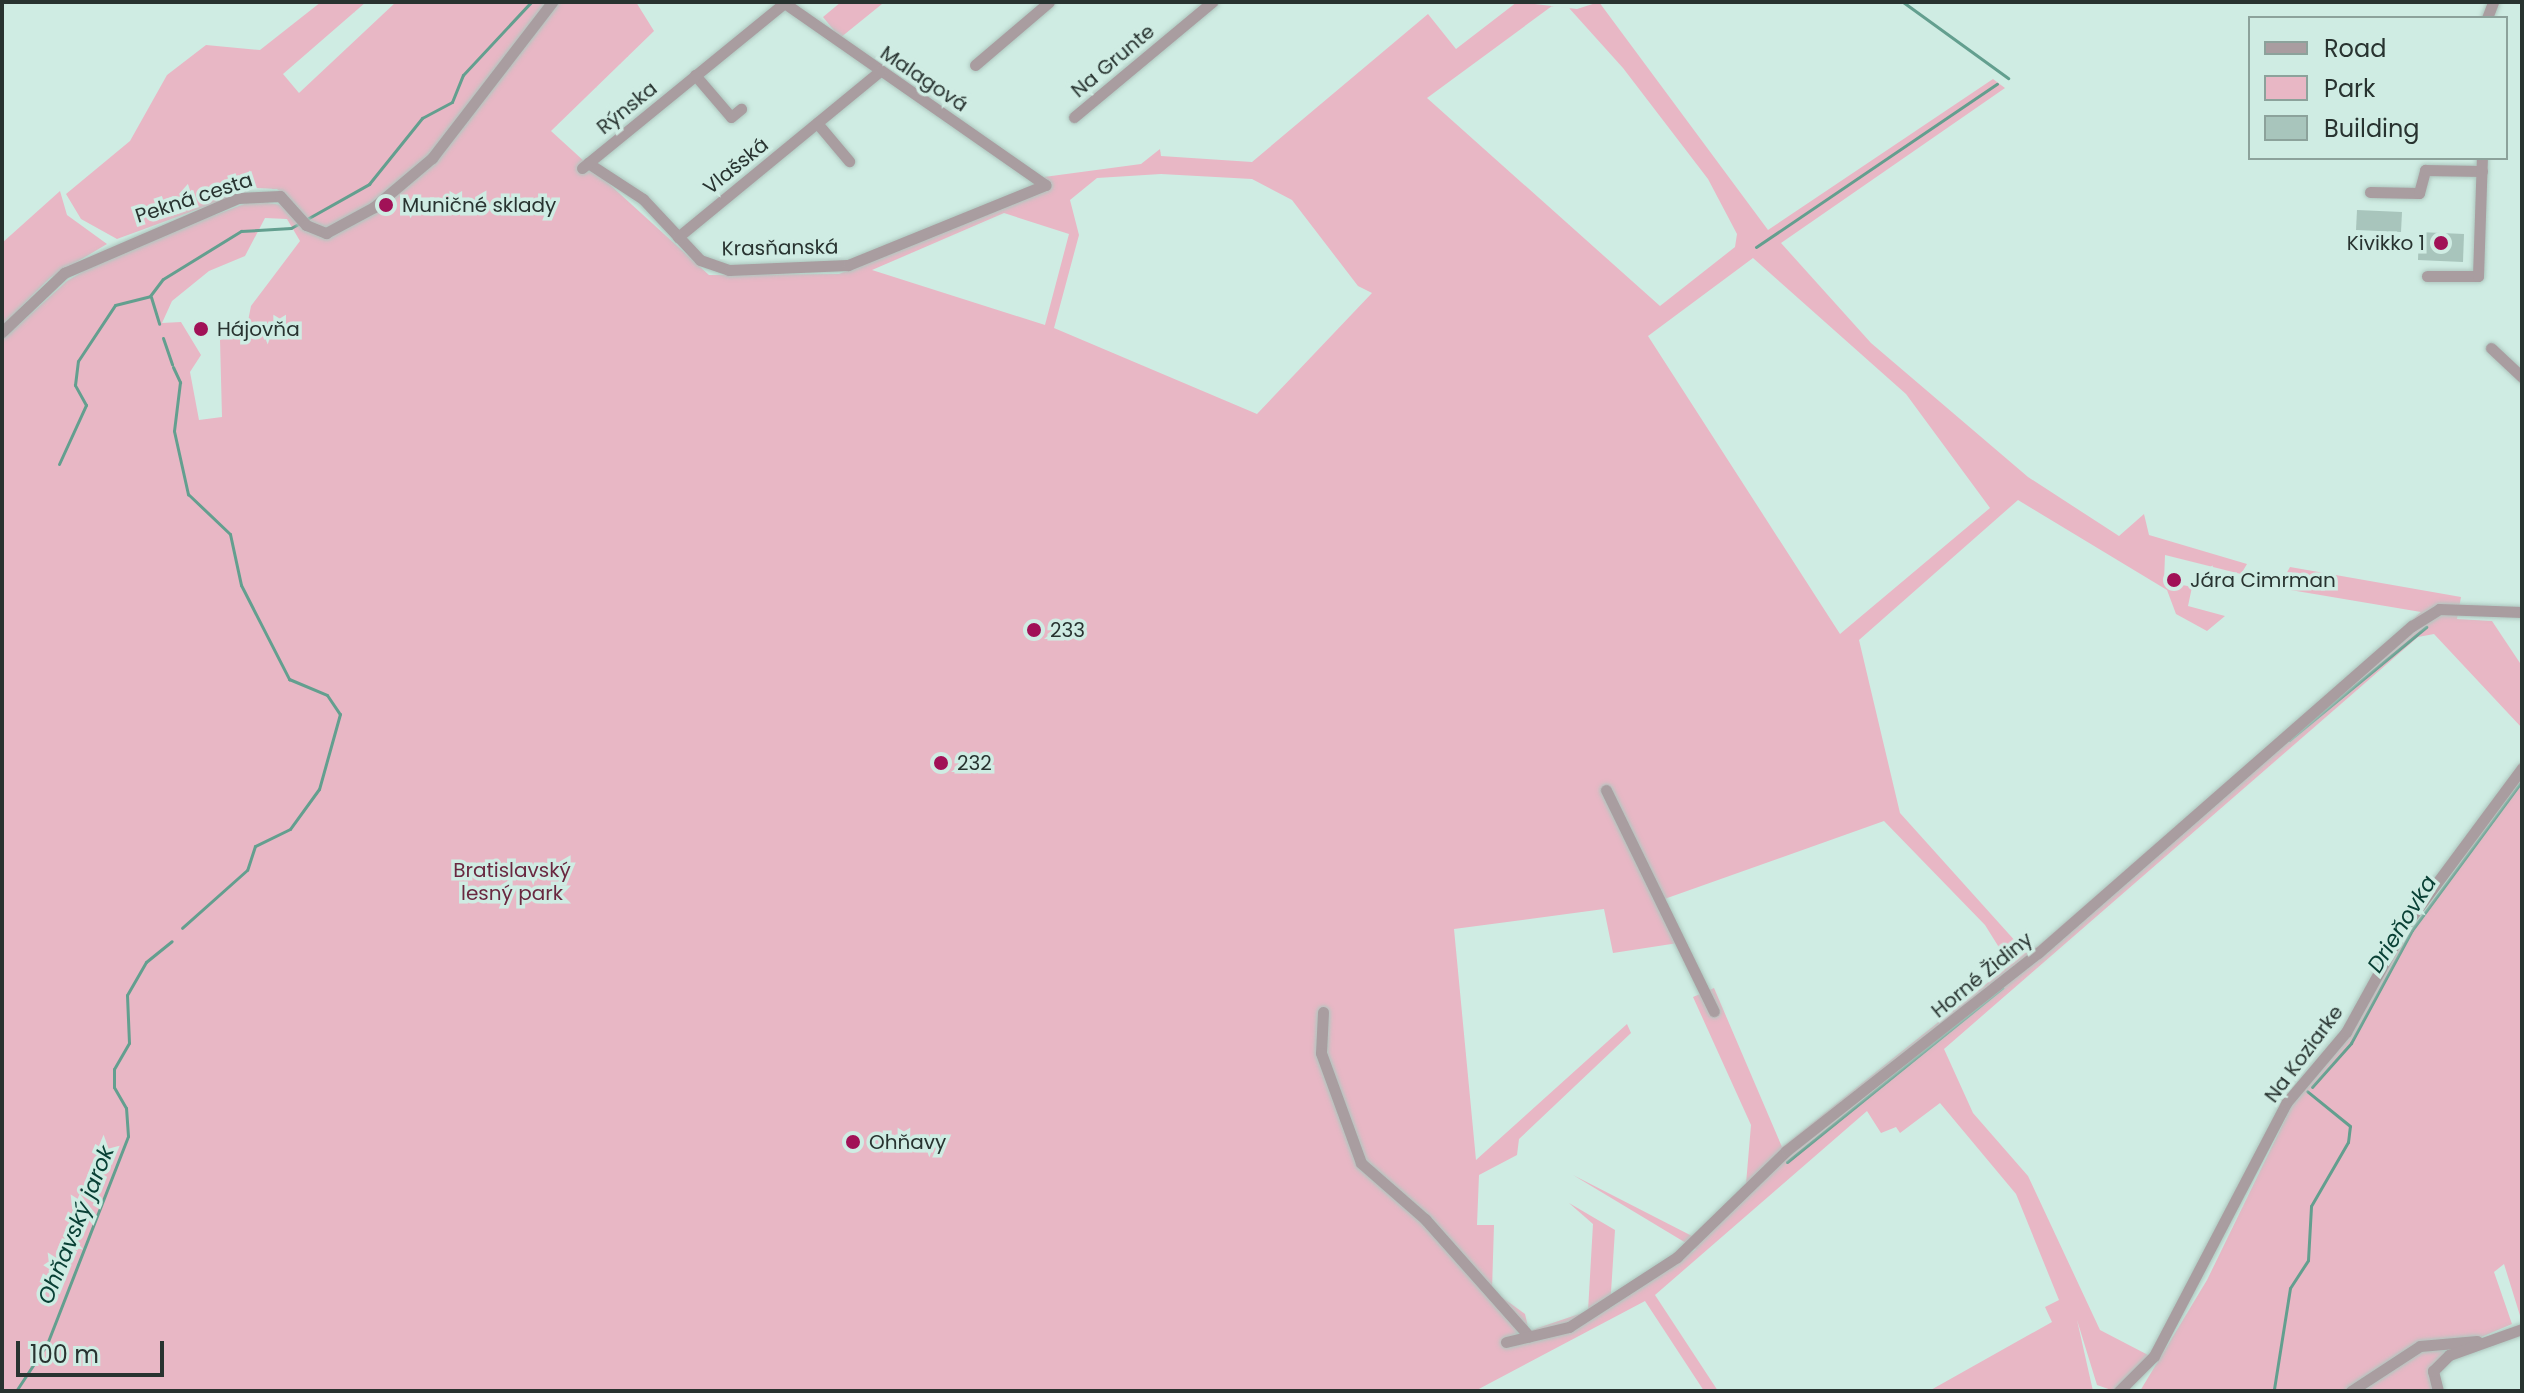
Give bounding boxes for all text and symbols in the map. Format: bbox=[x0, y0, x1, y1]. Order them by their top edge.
legend bbox=[2248, 16, 2508, 160]
street label: Na Grunte bbox=[1067, 19, 1159, 103]
text: Road bbox=[2324, 32, 2386, 65]
street label: Malagová bbox=[876, 41, 972, 117]
text: Park bbox=[2324, 72, 2375, 105]
street label: Rýnska bbox=[592, 76, 662, 140]
text: Building bbox=[2324, 112, 2420, 145]
street label: Vlašská bbox=[699, 133, 773, 199]
street label: Pekná cesta bbox=[132, 168, 256, 228]
place label: Muničné sklady bbox=[402, 193, 556, 217]
marker: Muničné sklady bbox=[377, 196, 395, 214]
place label: Kivikko 1 bbox=[2347, 231, 2425, 255]
marker: Kivikko 1 bbox=[2432, 234, 2450, 252]
street label: Krasňanská bbox=[721, 235, 839, 261]
place label: Hájovňa bbox=[217, 317, 300, 341]
marker: Hájovňa bbox=[192, 320, 210, 338]
place label: Jára Cimrman bbox=[2190, 568, 2336, 592]
marker: Jára Cimrman bbox=[2165, 571, 2183, 589]
place label: 233 bbox=[1050, 618, 1085, 642]
marker: 233 bbox=[1025, 621, 1043, 639]
place label: 232 bbox=[957, 751, 992, 775]
marker: 232 bbox=[932, 754, 950, 772]
park label: Bratislavský lesný park bbox=[453, 858, 571, 905]
water label: Drieňovka bbox=[2362, 871, 2442, 977]
street label: Horné Židiny bbox=[1927, 927, 2037, 1023]
street label: Na Koziarke bbox=[2260, 1001, 2348, 1107]
place label: Ohňavy bbox=[869, 1130, 946, 1154]
marker: Ohňavy bbox=[844, 1133, 862, 1151]
water label: Ohňavský jarok bbox=[32, 1142, 120, 1308]
scale bar bbox=[20, 1325, 168, 1375]
text: 100 m bbox=[30, 1338, 99, 1371]

